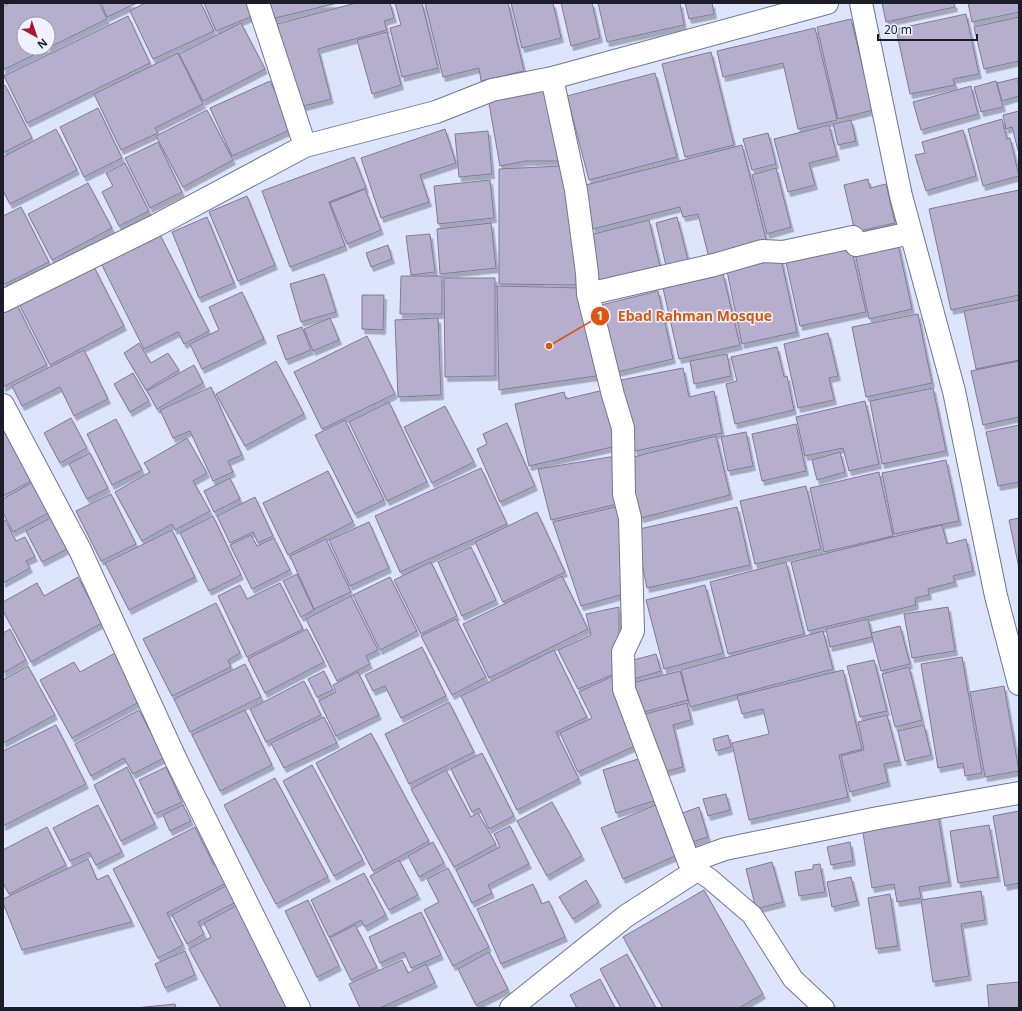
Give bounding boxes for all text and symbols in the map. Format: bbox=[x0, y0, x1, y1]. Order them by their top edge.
north arrow bbox=[16, 16, 56, 56]
scale bar bbox=[878, 16, 977, 42]
text: 20 m bbox=[884, 21, 912, 38]
text: N bbox=[34, 35, 51, 53]
callout: Ebad Rahman Mosque bbox=[590, 303, 780, 329]
text: Ebad Rahman Mosque bbox=[618, 306, 772, 325]
text: 1 bbox=[597, 307, 603, 324]

